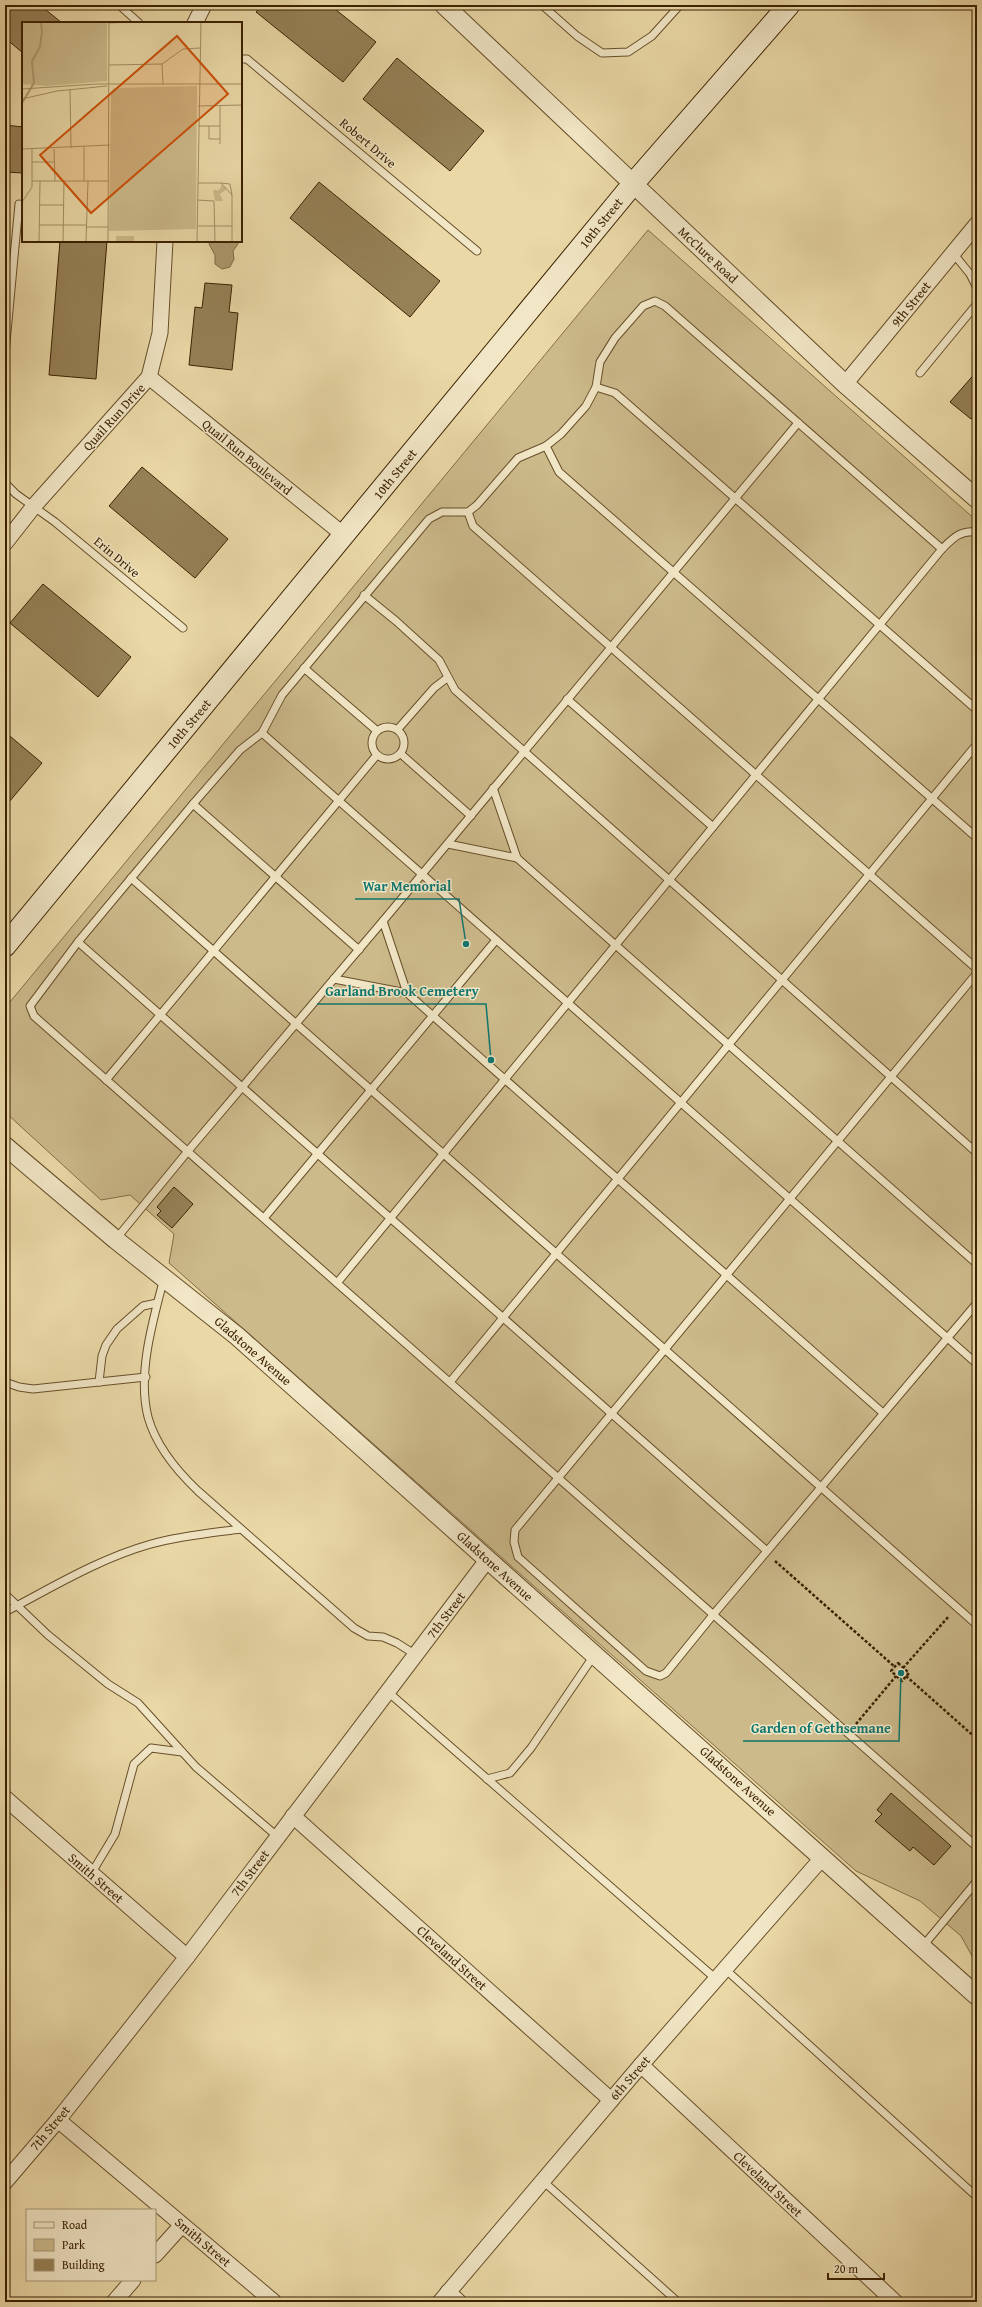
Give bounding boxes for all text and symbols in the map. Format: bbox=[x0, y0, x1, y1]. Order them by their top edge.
inset map bbox=[22, 22, 242, 242]
street label: Robert Drive bbox=[335, 114, 401, 172]
street label: 10th Street bbox=[575, 193, 628, 252]
street label: McClure Road bbox=[674, 222, 742, 288]
street label: 9th Street bbox=[887, 277, 936, 331]
street label: Quail Run Drive bbox=[78, 379, 150, 455]
street label: Quail Run Boulevard bbox=[198, 415, 296, 499]
street label: 10th Street bbox=[369, 444, 422, 503]
street label: Erin Drive bbox=[90, 532, 144, 582]
street label: 10th Street bbox=[162, 695, 216, 753]
callout: War Memorial bbox=[355, 873, 459, 899]
text: War Memorial bbox=[363, 876, 452, 896]
callout: Garland Brook Cemetery bbox=[317, 978, 486, 1004]
text: Garland Brook Cemetery bbox=[325, 981, 479, 1001]
street label: Gladstone Avenue bbox=[210, 1312, 296, 1390]
street label: Gladstone Avenue bbox=[453, 1526, 537, 1606]
street label: 7th Street bbox=[422, 1587, 470, 1642]
callout: Garden of Gethsemane bbox=[743, 1715, 899, 1741]
text: Garden of Gethsemane bbox=[751, 1718, 891, 1738]
street label: Gladstone Avenue bbox=[696, 1741, 780, 1821]
street label: 7th Street bbox=[226, 1845, 274, 1900]
street label: Smith Street bbox=[64, 1848, 128, 1908]
street label: Cleveland Street bbox=[413, 1921, 492, 1995]
street label: 6th Street bbox=[605, 2051, 655, 2105]
street label: 7th Street bbox=[25, 2101, 75, 2155]
street label: Cleveland Street bbox=[729, 2147, 807, 2222]
legend bbox=[26, 2209, 156, 2281]
street label: Smith Street bbox=[171, 2213, 236, 2271]
text: Road bbox=[62, 2216, 88, 2233]
text: Park bbox=[62, 2236, 86, 2253]
scale bar bbox=[828, 2255, 884, 2281]
text: Building bbox=[62, 2256, 105, 2273]
text: 20 m bbox=[834, 2260, 858, 2277]

